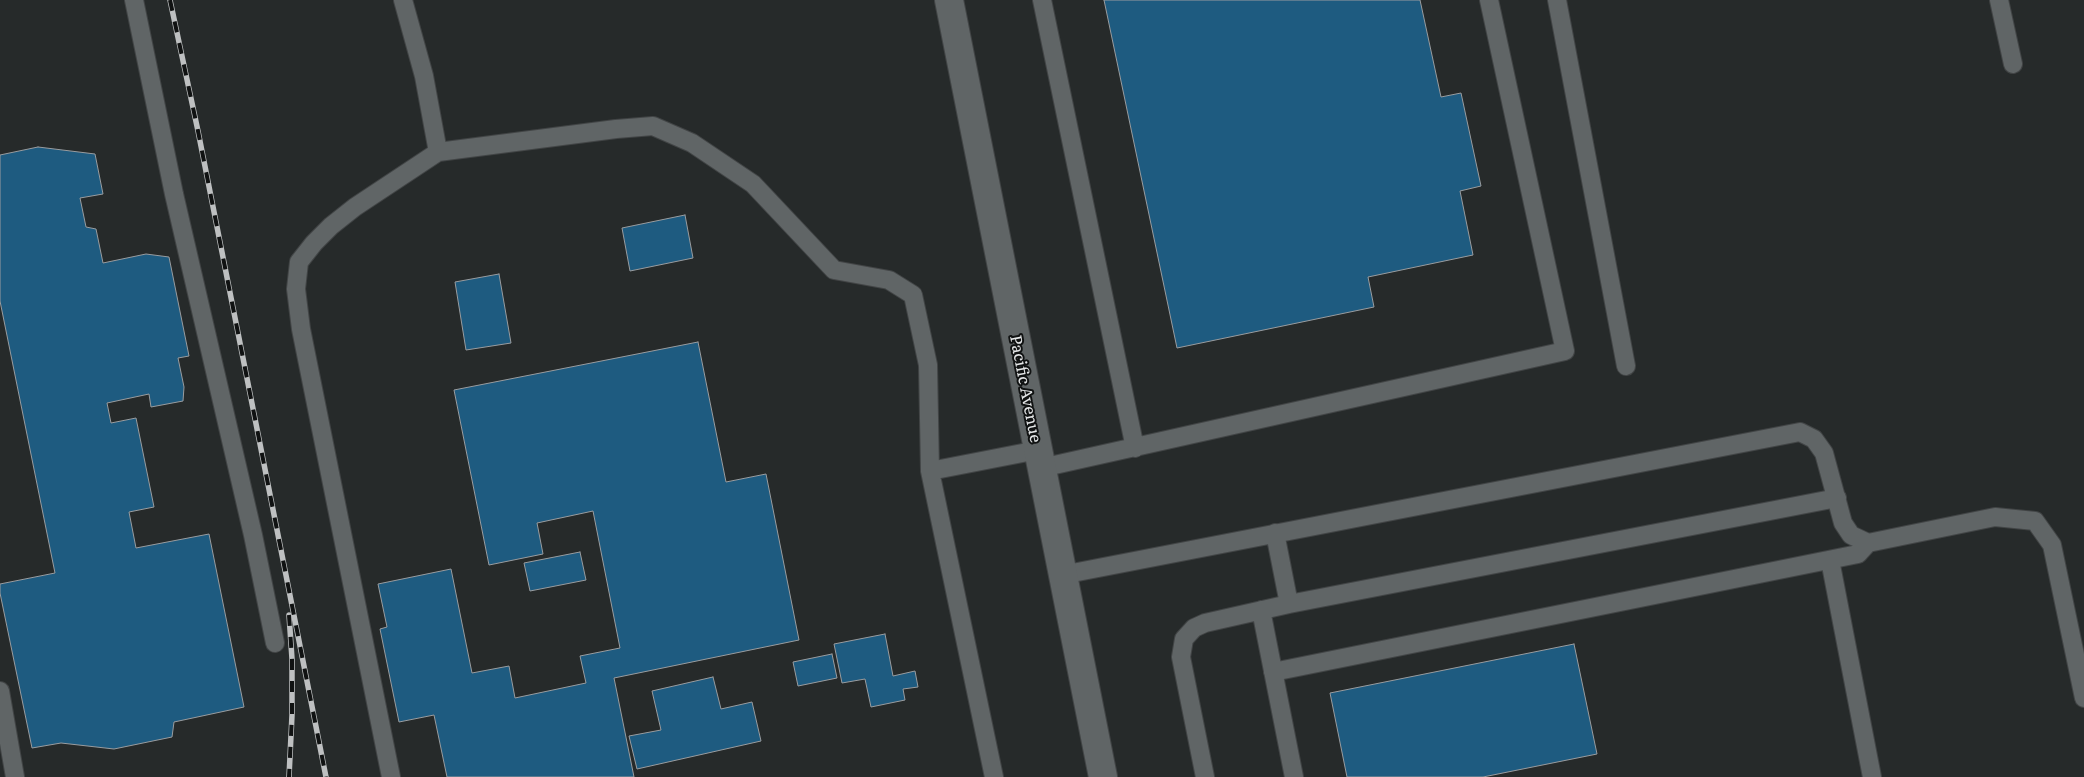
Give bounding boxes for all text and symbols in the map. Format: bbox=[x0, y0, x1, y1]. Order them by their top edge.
street label: Pacific Avenue bbox=[1005, 334, 1045, 444]

